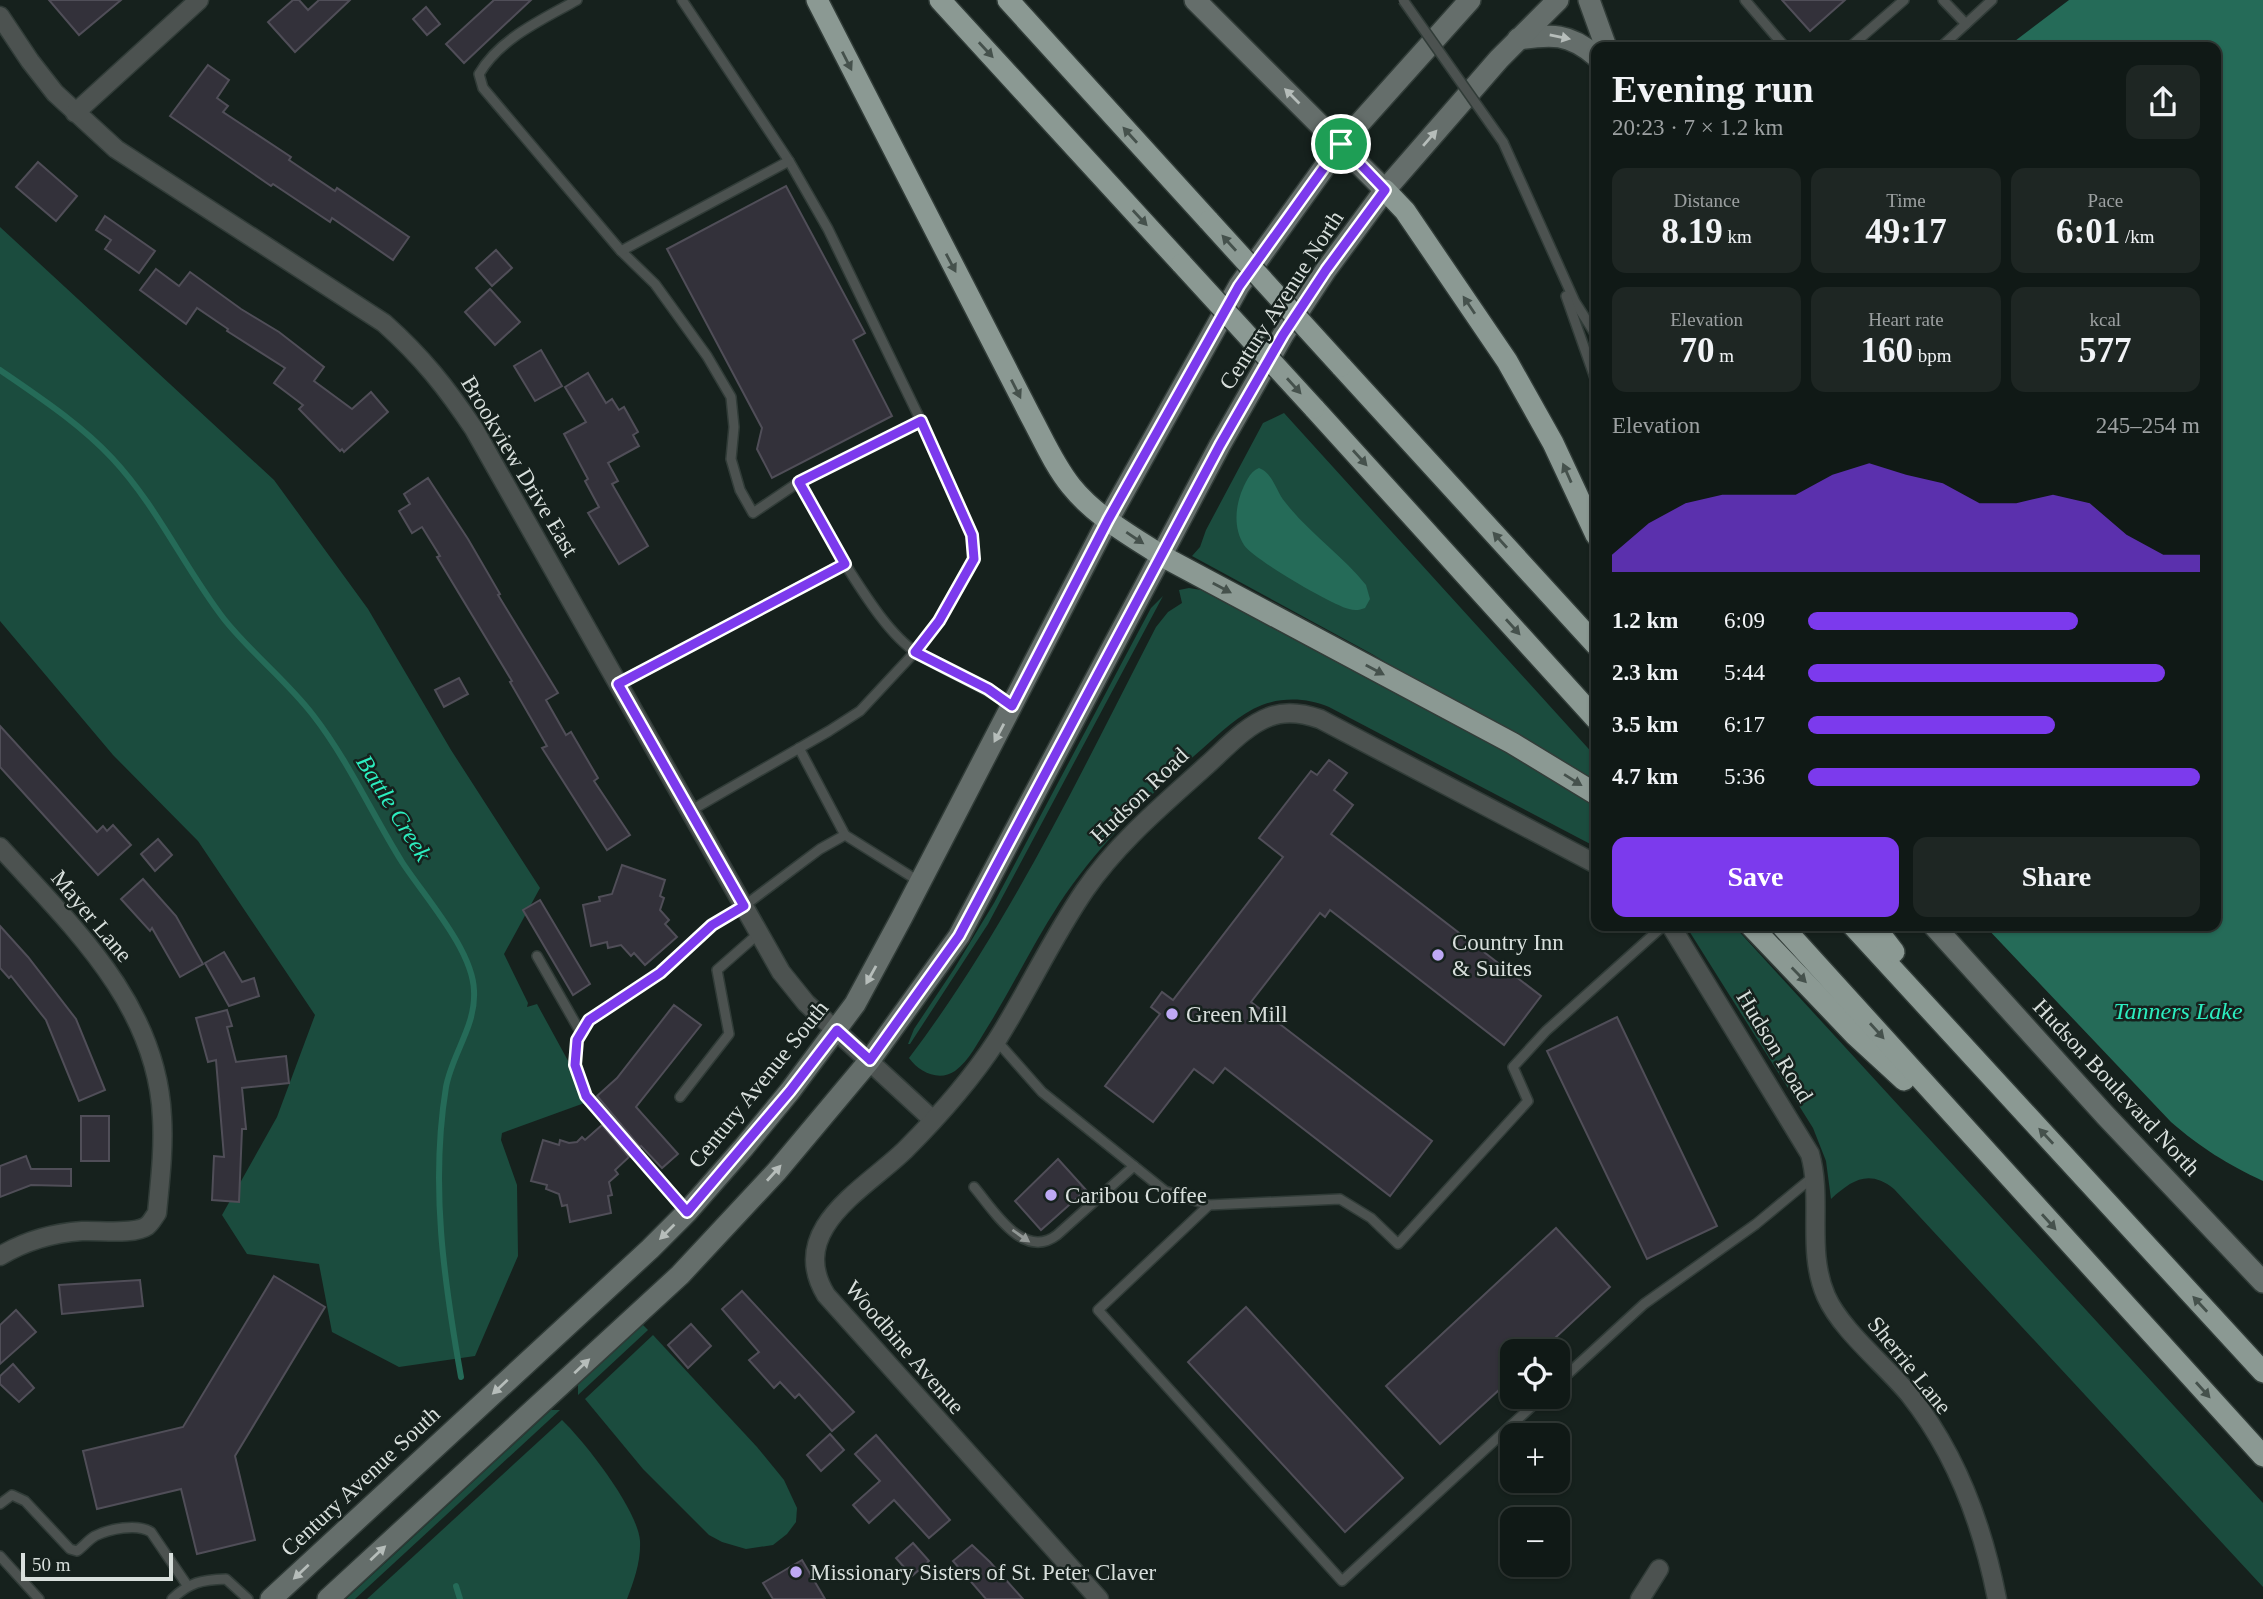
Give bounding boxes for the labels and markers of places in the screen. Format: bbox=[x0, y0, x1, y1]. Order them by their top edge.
pin bbox=[1311, 114, 1371, 174]
place label: Country Inn & Suites bbox=[1452, 930, 1564, 981]
marker: Country Inn & Suites bbox=[1430, 947, 1446, 963]
place label: Green Mill bbox=[1186, 1002, 1288, 1027]
marker: Green Mill bbox=[1164, 1006, 1180, 1022]
place label: Caribou Coffee bbox=[1065, 1183, 1207, 1208]
marker: Caribou Coffee bbox=[1043, 1187, 1059, 1203]
place label: Missionary Sisters of St. Peter Claver bbox=[810, 1560, 1157, 1585]
marker: Missionary Sisters of St. Peter Claver bbox=[788, 1564, 804, 1580]

